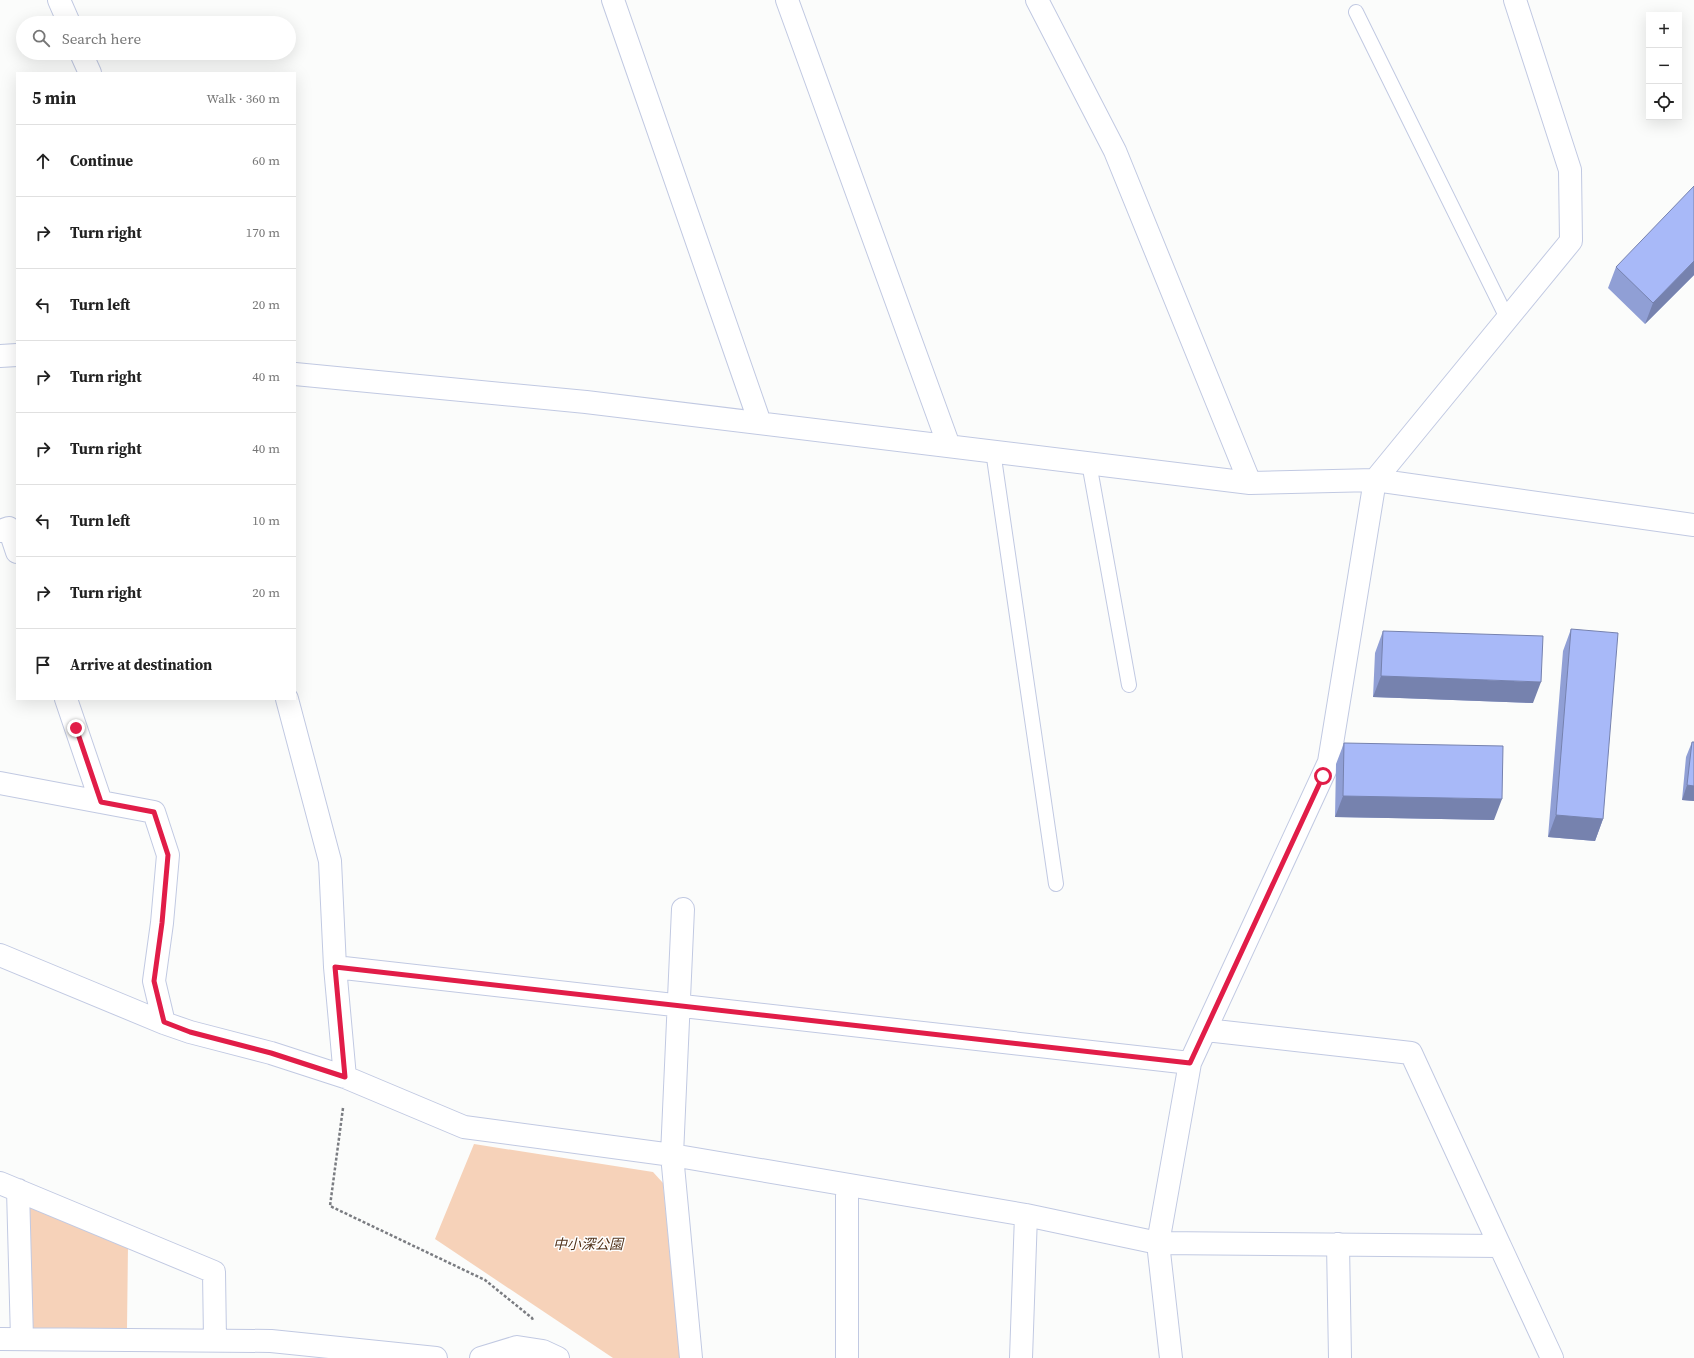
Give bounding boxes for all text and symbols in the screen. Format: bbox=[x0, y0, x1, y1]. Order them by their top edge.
map controls bbox=[1646, 12, 1682, 120]
button: + bbox=[1646, 12, 1682, 48]
search box bbox=[16, 16, 296, 60]
icon: search bbox=[30, 27, 52, 49]
text: Search here bbox=[62, 28, 141, 49]
button: − bbox=[1646, 48, 1682, 84]
button: locate bbox=[1646, 84, 1682, 120]
text: 5 min bbox=[32, 86, 76, 110]
text: Walk · 360 m bbox=[207, 90, 280, 107]
icon: ahead bbox=[32, 150, 54, 172]
text: Continue bbox=[70, 150, 133, 171]
text: 60 m bbox=[252, 152, 280, 169]
icon: right bbox=[32, 222, 54, 244]
text: Turn right bbox=[70, 222, 142, 243]
text: 170 m bbox=[246, 224, 280, 241]
icon: left bbox=[32, 294, 54, 316]
text: Turn left bbox=[70, 294, 130, 315]
text: 20 m bbox=[252, 296, 280, 313]
icon: right bbox=[32, 366, 54, 388]
text: Turn right bbox=[70, 366, 142, 387]
text: 40 m bbox=[252, 368, 280, 385]
icon: right bbox=[32, 438, 54, 460]
text: Turn right bbox=[70, 438, 142, 459]
text: 40 m bbox=[252, 440, 280, 457]
icon: left bbox=[32, 510, 54, 532]
text: Turn left bbox=[70, 510, 130, 531]
text: 10 m bbox=[252, 512, 280, 529]
icon: right bbox=[32, 582, 54, 604]
text: Turn right bbox=[70, 582, 142, 603]
text: 20 m bbox=[252, 584, 280, 601]
icon: arrive bbox=[32, 654, 54, 676]
text: Arrive at destination bbox=[70, 654, 212, 675]
route end bbox=[67, 719, 85, 737]
route start bbox=[1314, 767, 1332, 785]
park label: 中小深公園 bbox=[553, 1234, 625, 1254]

